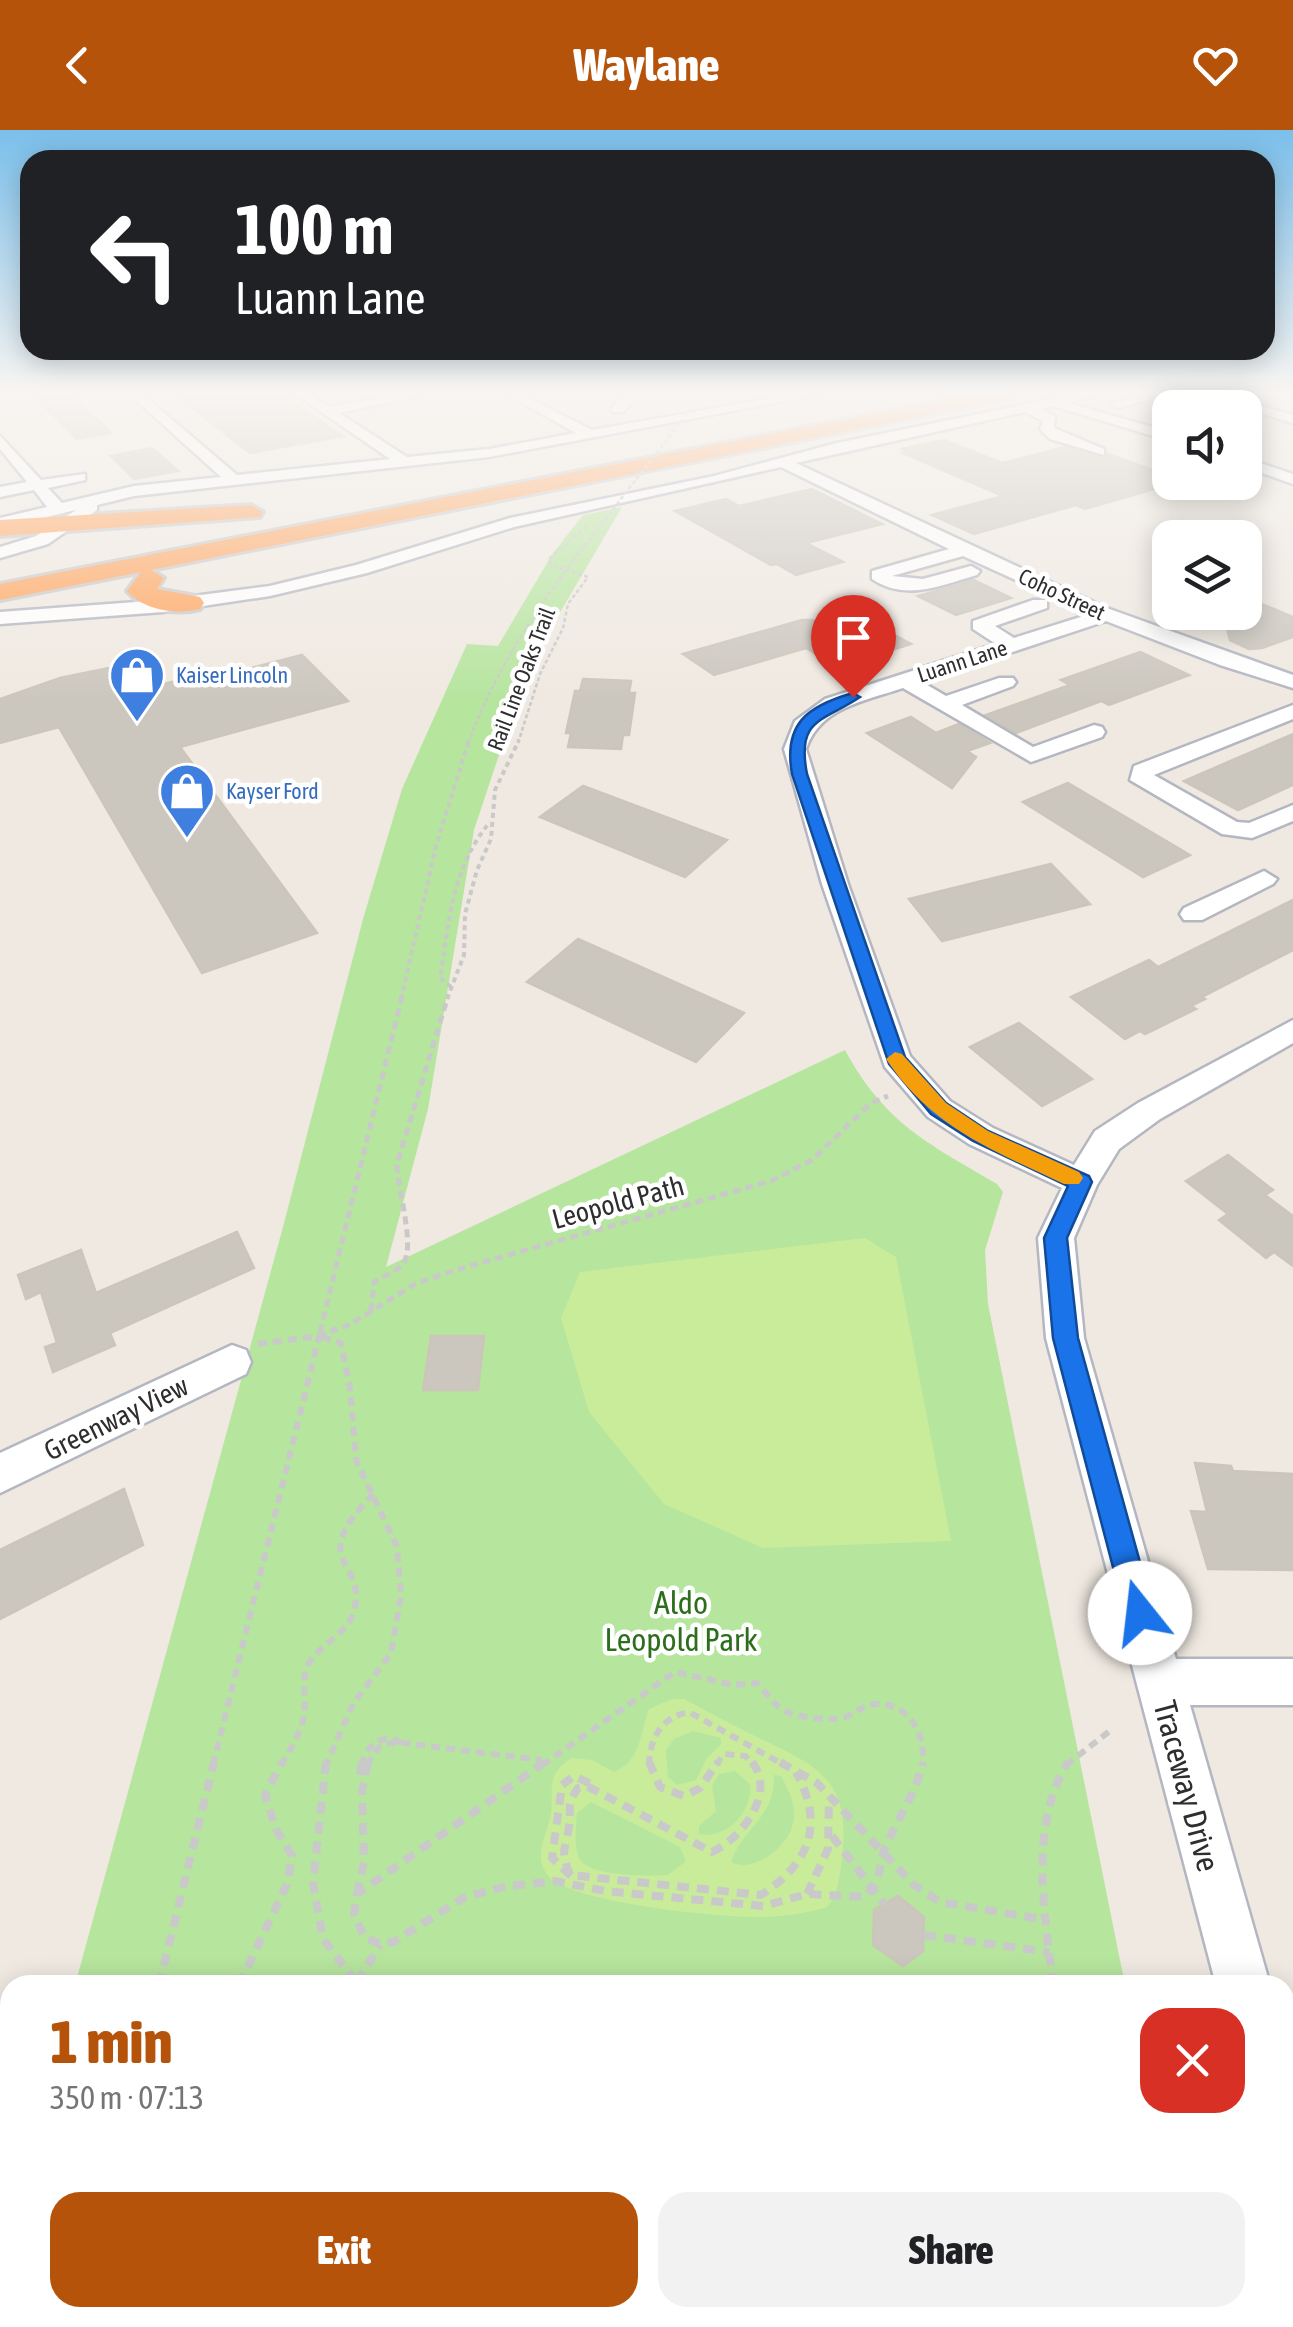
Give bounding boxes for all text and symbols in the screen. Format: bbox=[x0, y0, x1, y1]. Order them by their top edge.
icon: back bbox=[50, 38, 105, 93]
icon: heart bbox=[1188, 38, 1243, 93]
text: Waylane bbox=[574, 39, 719, 91]
text: 100 m bbox=[235, 189, 394, 269]
icon: left bbox=[70, 190, 200, 320]
text: Luann Lane bbox=[235, 272, 426, 324]
map controls bbox=[1152, 390, 1262, 630]
button: sound bbox=[1152, 390, 1262, 500]
button: layers bbox=[1152, 520, 1262, 630]
street label: Coho Street bbox=[1015, 563, 1109, 625]
pin bbox=[811, 595, 896, 698]
street label: Rail Line Oaks Trail bbox=[482, 604, 560, 754]
icon: arrive bbox=[826, 610, 881, 665]
street label: Luann Lane bbox=[914, 634, 1010, 688]
shop icon: Kaiser Lincoln bbox=[107, 645, 167, 724]
place label: Kaiser Lincoln bbox=[176, 662, 288, 688]
shop icon: Kayser Ford bbox=[157, 761, 217, 840]
place label: Kayser Ford bbox=[226, 778, 319, 804]
street label: Leopold Path bbox=[549, 1169, 687, 1235]
street label: Greenway View bbox=[39, 1369, 193, 1467]
position arrow bbox=[1088, 1561, 1192, 1665]
park label: Aldo Leopold Park bbox=[604, 1584, 758, 1658]
street label: Traceway Drive bbox=[1146, 1697, 1228, 1875]
text: 1 min bbox=[50, 2007, 173, 2076]
button: close bbox=[1140, 2008, 1245, 2113]
text: 350 m · 07:13 bbox=[50, 2079, 204, 2116]
button: Exit bbox=[50, 2192, 638, 2307]
button: Share bbox=[658, 2192, 1245, 2307]

